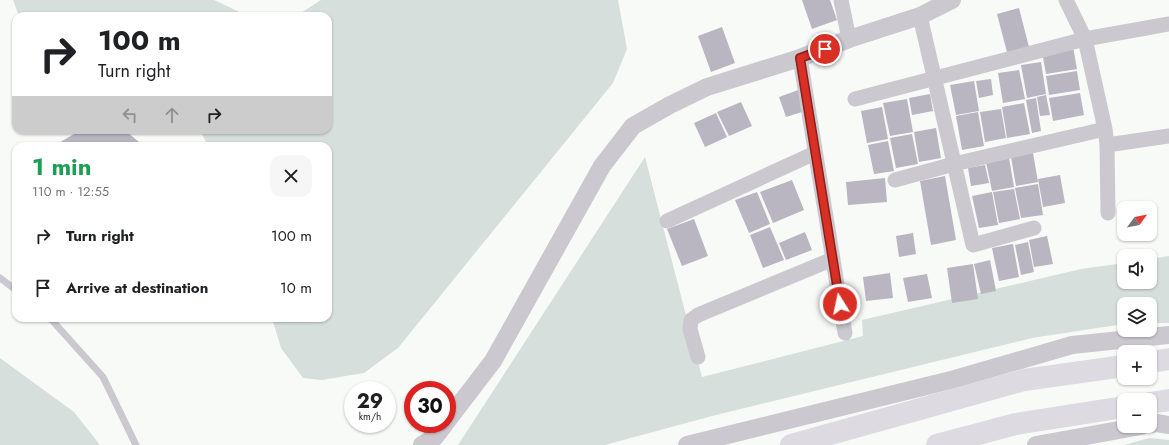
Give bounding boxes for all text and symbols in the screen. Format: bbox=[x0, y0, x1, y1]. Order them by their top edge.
text: 100 m bbox=[98, 20, 181, 61]
icon: right bbox=[32, 28, 84, 80]
pin bbox=[808, 32, 842, 66]
icon: arrive bbox=[814, 38, 836, 60]
text: Turn right bbox=[98, 58, 170, 84]
icon: left bbox=[119, 104, 141, 126]
icon: ahead bbox=[161, 104, 183, 126]
icon: right bbox=[203, 104, 225, 126]
text: 1 min bbox=[32, 149, 92, 184]
button: close bbox=[270, 155, 312, 197]
text: 110 m · 12:55 bbox=[32, 182, 109, 201]
north arrow bbox=[1117, 201, 1157, 241]
map controls bbox=[1117, 201, 1157, 433]
icon: right bbox=[32, 225, 54, 247]
text: Turn right bbox=[66, 225, 134, 247]
text: 100 m bbox=[271, 225, 312, 247]
button: sound bbox=[1117, 249, 1157, 289]
icon: arrive bbox=[32, 277, 54, 299]
text: Arrive at destination bbox=[66, 277, 208, 299]
text: 10 m bbox=[280, 277, 312, 299]
position arrow bbox=[819, 283, 861, 325]
button: layers bbox=[1117, 297, 1157, 337]
button: + bbox=[1117, 345, 1157, 385]
speed limit sign: 30 bbox=[404, 381, 456, 433]
text: 29 bbox=[357, 387, 383, 416]
button: − bbox=[1117, 393, 1157, 433]
text: km/h bbox=[359, 409, 381, 424]

